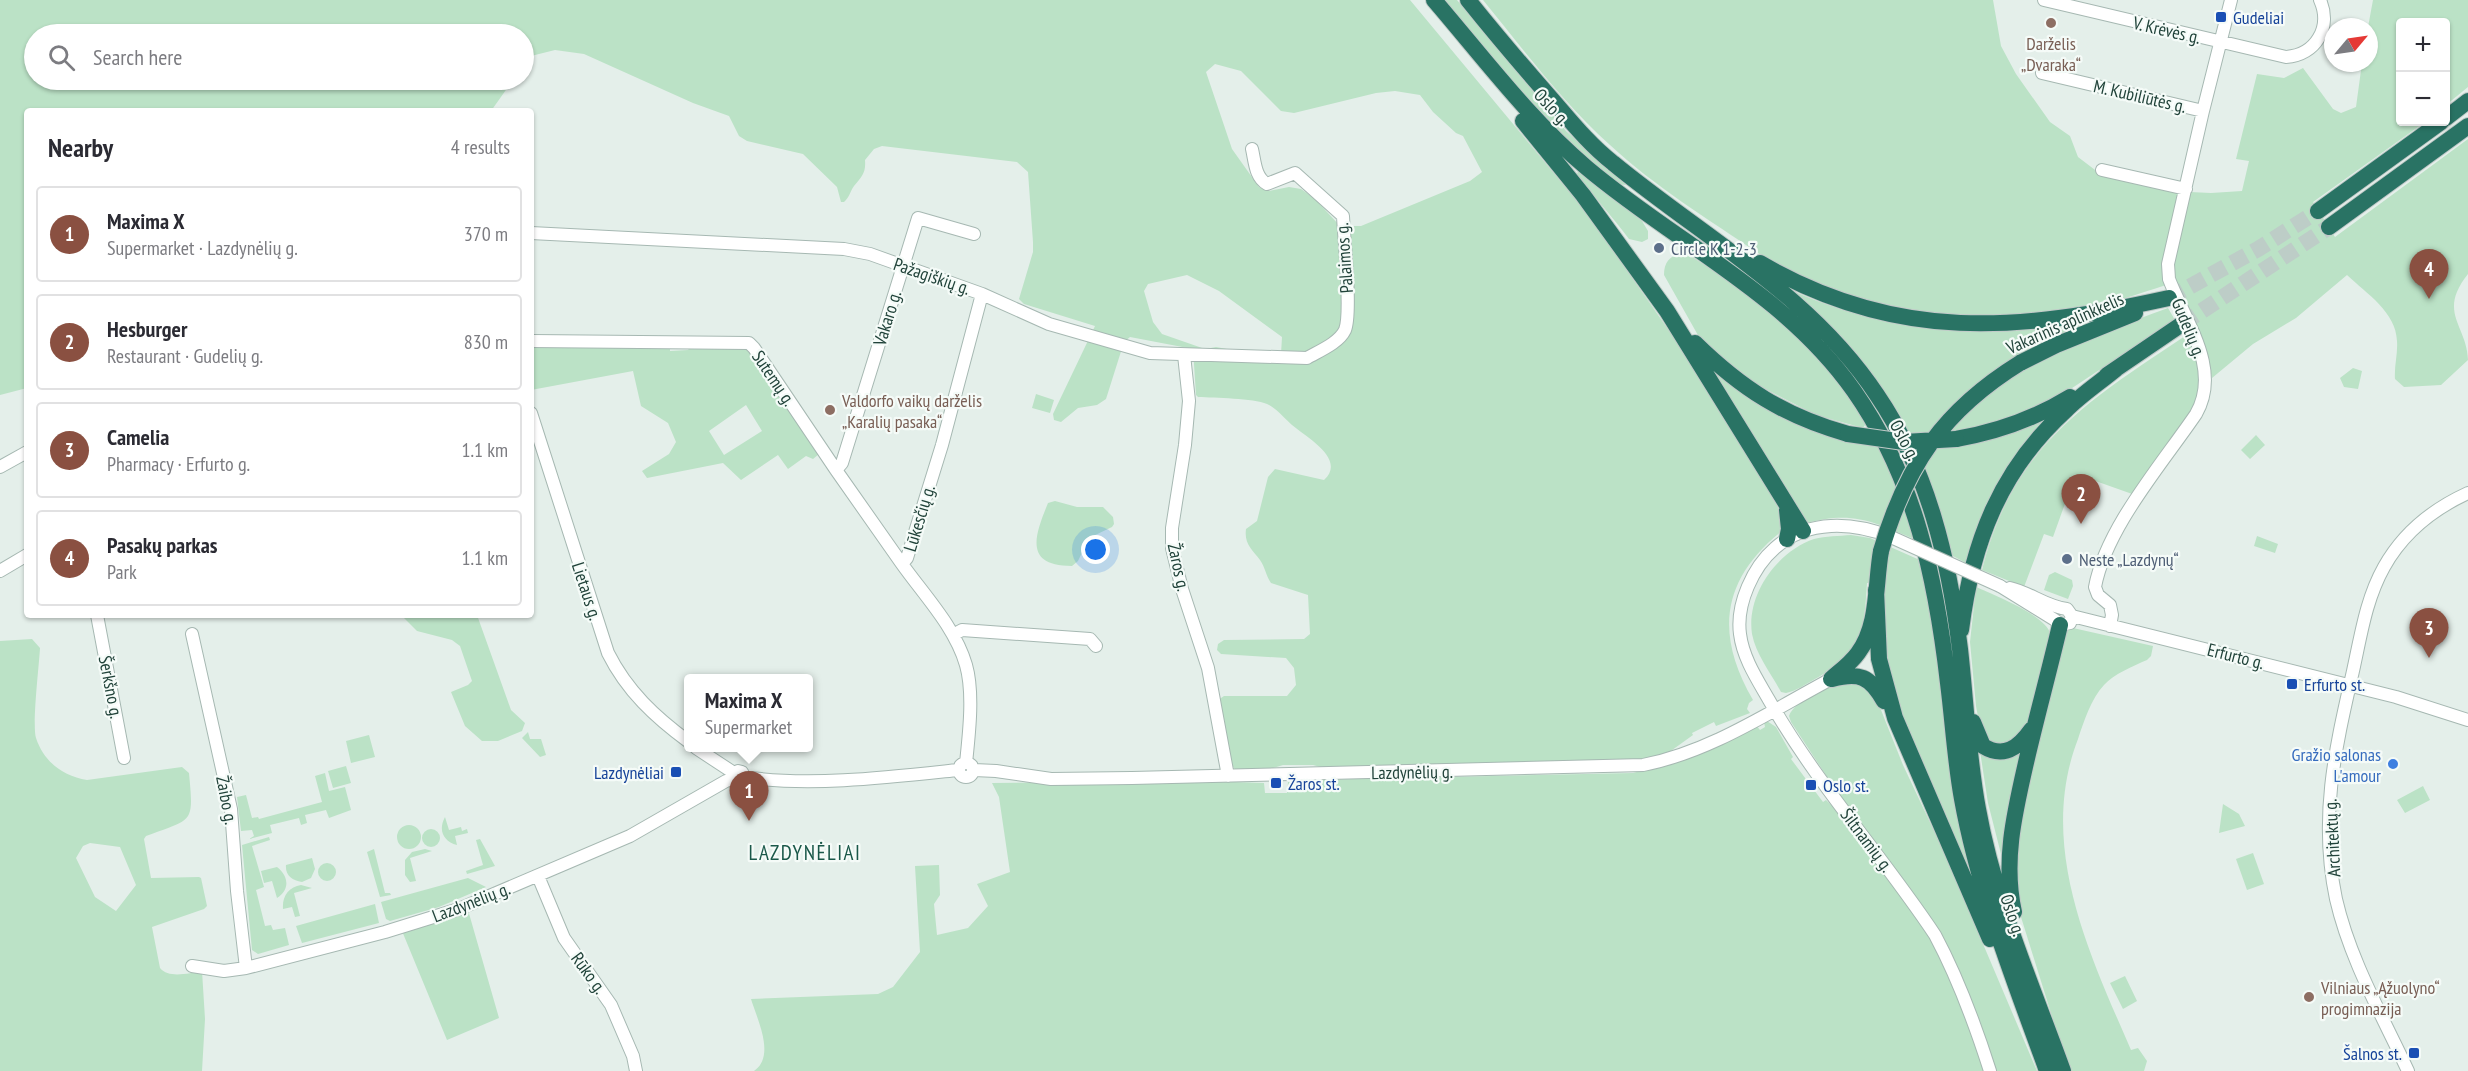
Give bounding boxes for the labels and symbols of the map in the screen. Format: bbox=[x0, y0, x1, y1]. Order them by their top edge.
place label: Gudeliai bbox=[2233, 6, 2284, 29]
marker: Gudeliai bbox=[2214, 10, 2228, 24]
street label: V. Krėvės g. bbox=[2130, 11, 2203, 49]
marker: Darželis „Dvaraka“ bbox=[2044, 16, 2058, 30]
north arrow bbox=[2324, 18, 2378, 72]
place label: Darželis „Dvaraka“ bbox=[2021, 32, 2081, 76]
street label: M. Kubiliūtės g. bbox=[2091, 74, 2189, 118]
street label: Oslo g. bbox=[1529, 84, 1575, 130]
street label: Palaimos g. bbox=[1330, 222, 1358, 294]
place label: Circle K 1-2-3 bbox=[1671, 237, 1757, 260]
marker: Circle K 1-2-3 bbox=[1652, 241, 1666, 255]
pin: 4 bbox=[2410, 250, 2448, 299]
street label: Pažagiškių g. bbox=[891, 252, 973, 300]
street label: Vakarinis aplinkkelis bbox=[2002, 287, 2127, 360]
street label: Vakaro g. bbox=[867, 288, 906, 349]
street label: Gudelių g. bbox=[2167, 295, 2211, 361]
street label: Sutemų g. bbox=[747, 346, 801, 410]
place label: Valdorfo vaikų darželis „Karalių pasaka“ bbox=[841, 389, 982, 433]
marker: Valdorfo vaikų darželis „Karalių pasaka“ bbox=[823, 403, 837, 417]
street label: Oslo g. bbox=[1885, 416, 1925, 464]
pin: 2 bbox=[2062, 474, 2100, 524]
street label: Lūkesčių g. bbox=[898, 482, 940, 554]
your location bbox=[1081, 535, 1110, 564]
street label: Žaros g. bbox=[1163, 541, 1195, 593]
place label: Neste „Lazdynų“ bbox=[2079, 548, 2179, 571]
marker: Neste „Lazdynų“ bbox=[2060, 552, 2074, 566]
street label: Lietaus g. bbox=[567, 559, 607, 623]
pin: 3 bbox=[2410, 608, 2448, 658]
street label: Erfurto g. bbox=[2205, 638, 2267, 674]
street label: Šerkšno g. bbox=[94, 654, 128, 720]
place label: Erfurto st. bbox=[2304, 673, 2365, 696]
marker: Erfurto st. bbox=[2285, 677, 2299, 691]
place label: Gražio salonas L'amour bbox=[2292, 743, 2381, 787]
marker: Gražio salonas L'amour bbox=[2386, 757, 2400, 771]
street label: Lazdynėlių g. bbox=[1371, 760, 1453, 784]
place label: Lazdynėliai bbox=[594, 761, 664, 784]
marker: Lazdynėliai bbox=[669, 765, 683, 779]
pin: 1 bbox=[730, 772, 768, 821]
place label: Žaros st. bbox=[1288, 772, 1340, 795]
street label: Žaibo g. bbox=[211, 774, 243, 826]
place label: Oslo st. bbox=[1823, 774, 1869, 797]
marker: Žaros st. bbox=[1269, 776, 1283, 790]
marker: Oslo st. bbox=[1804, 778, 1818, 792]
street label: Architektų g. bbox=[2318, 798, 2346, 878]
street label: Šiltnamių g. bbox=[1836, 803, 1898, 877]
district label: LAZDYNĖLIAI bbox=[749, 839, 861, 866]
street label: Lazdynėlių g. bbox=[429, 877, 513, 927]
street label: Oslo g. bbox=[1995, 891, 2031, 939]
street label: Rūko g. bbox=[566, 948, 612, 998]
place label: Vilniaus „Ąžuolyno“ progimnazija bbox=[2320, 976, 2440, 1020]
marker: Vilniaus „Ąžuolyno“ progimnazija bbox=[2302, 990, 2316, 1004]
place label: Šalnos st. bbox=[2343, 1042, 2402, 1065]
marker: Šalnos st. bbox=[2407, 1046, 2421, 1060]

